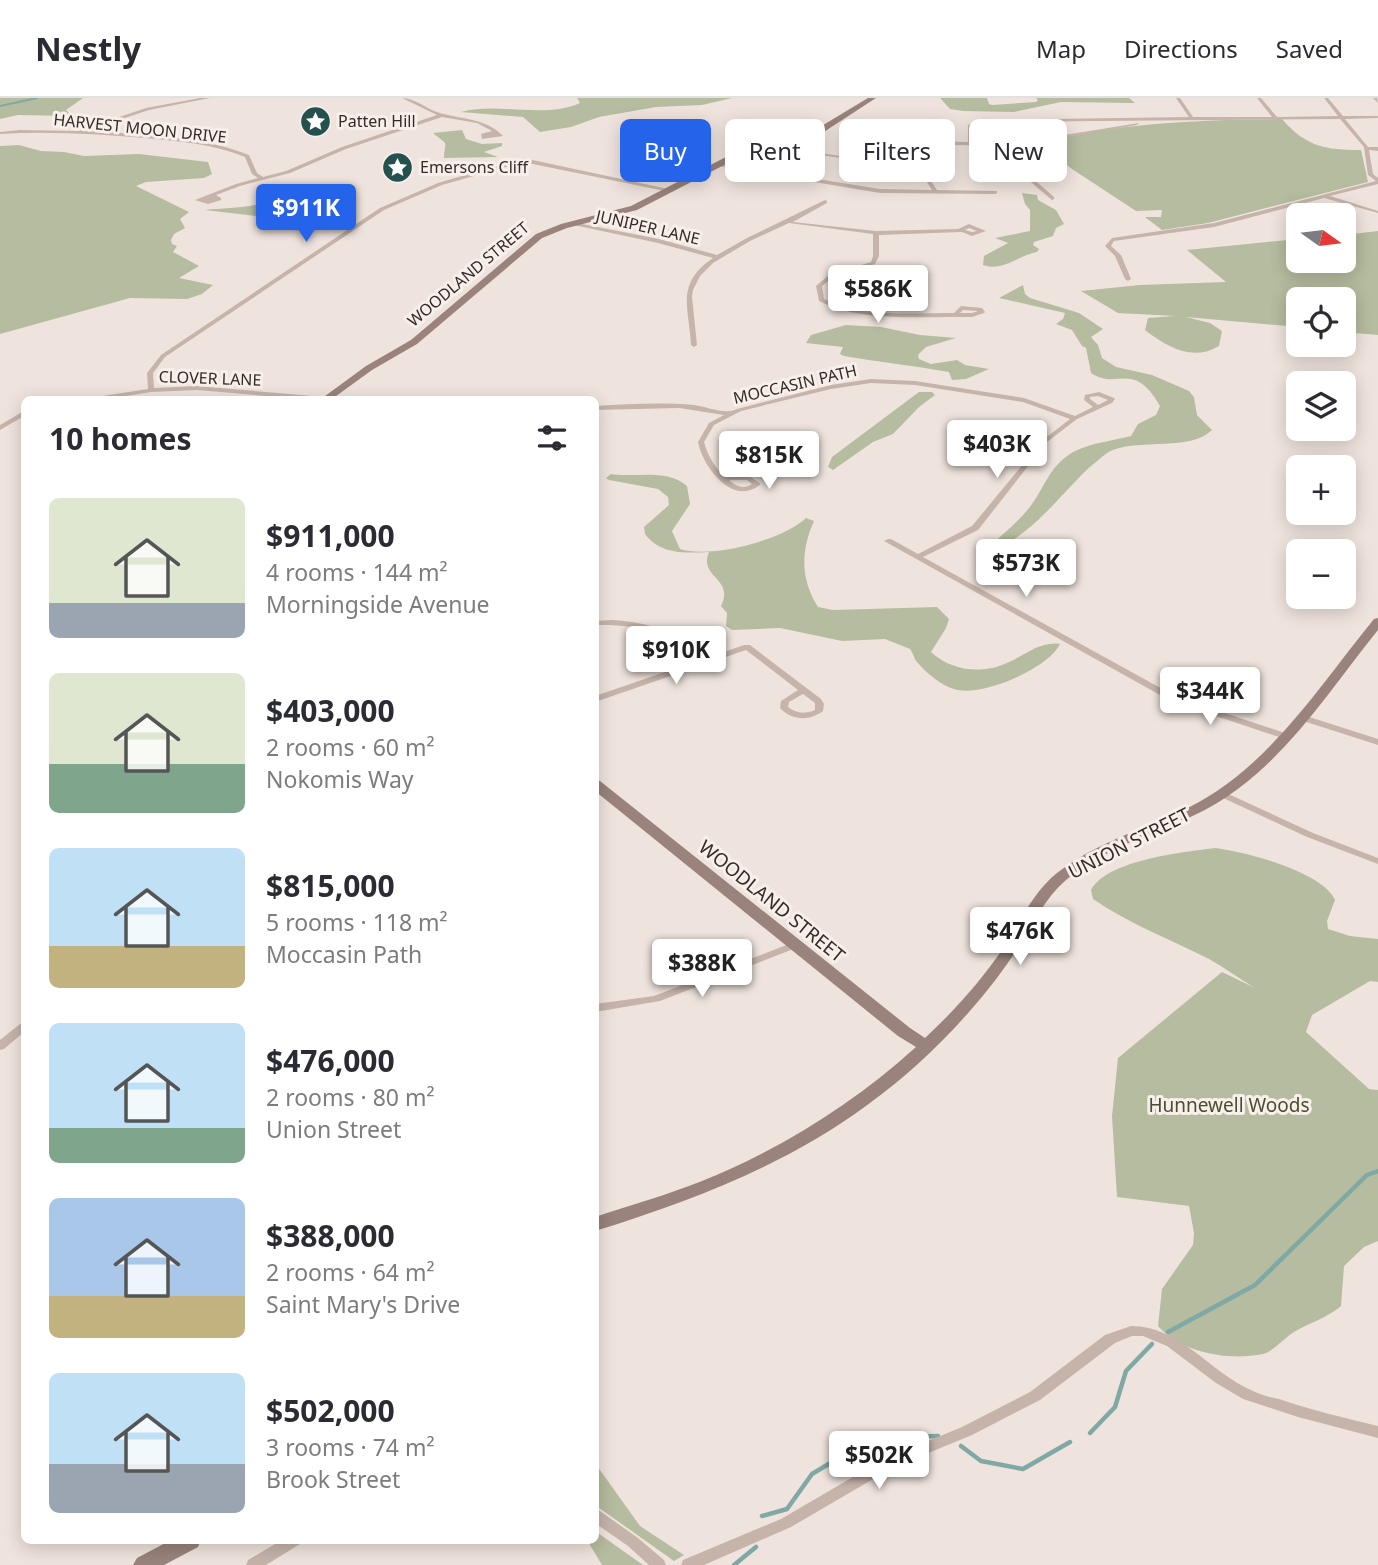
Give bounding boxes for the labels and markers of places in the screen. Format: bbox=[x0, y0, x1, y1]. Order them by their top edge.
place icon: Patten Hill bbox=[298, 104, 332, 138]
place label: Patten Hill bbox=[338, 110, 416, 132]
place icon: Emersons Cliff bbox=[380, 150, 414, 184]
place label: Emersons Cliff bbox=[420, 156, 529, 178]
pin: $911K bbox=[257, 184, 355, 244]
pin: $586K bbox=[829, 266, 927, 325]
pin: $403K bbox=[948, 420, 1046, 480]
pin: $815K bbox=[720, 432, 818, 491]
pin: $573K bbox=[977, 540, 1075, 599]
pin: $910K bbox=[627, 626, 725, 686]
pin: $344K bbox=[1161, 668, 1259, 727]
pin: $476K bbox=[971, 908, 1069, 967]
pin: $388K bbox=[653, 940, 751, 999]
pin: $502K bbox=[830, 1432, 928, 1491]

